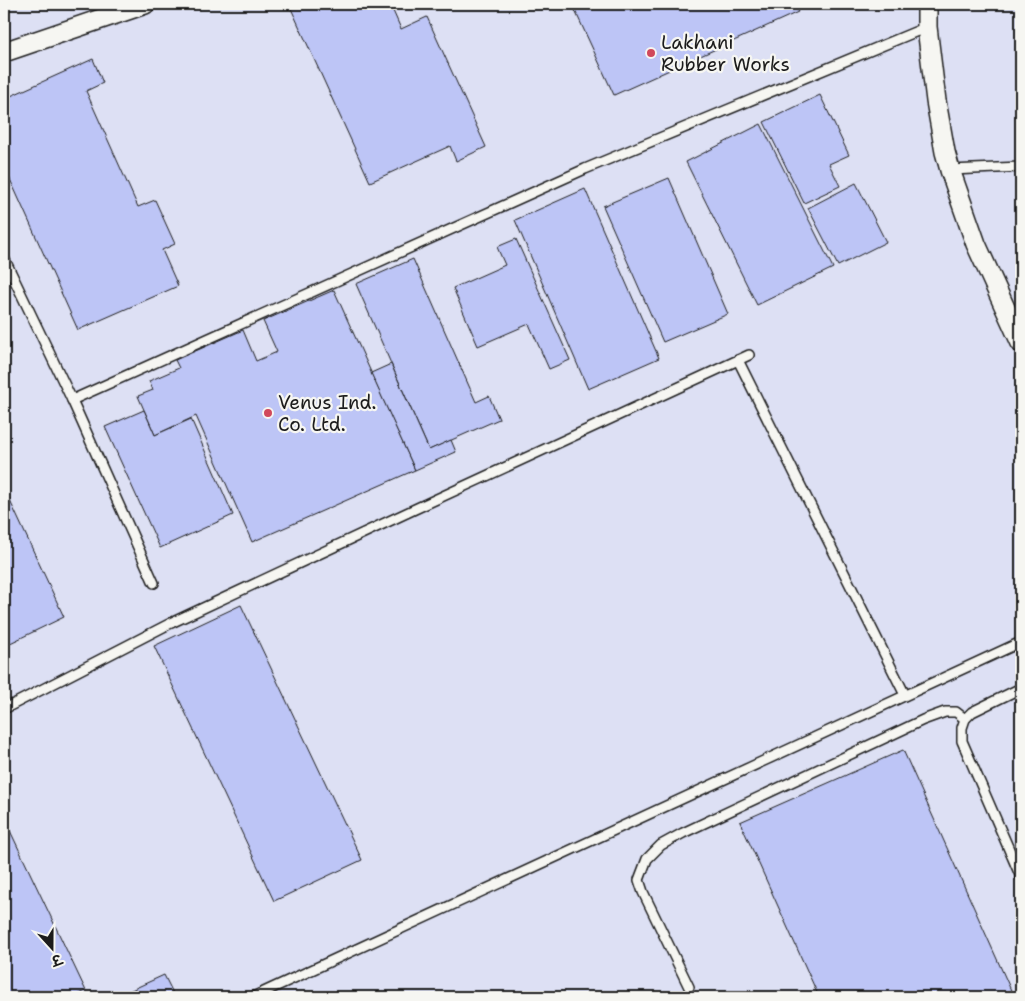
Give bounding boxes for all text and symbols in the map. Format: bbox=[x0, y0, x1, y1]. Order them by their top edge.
place label: Lakhani Rubber Works bbox=[661, 30, 790, 77]
marker: Lakhani Rubber Works bbox=[645, 47, 657, 59]
place label: Venus Ind. Co. Ltd. bbox=[278, 390, 376, 437]
marker: Venus Ind. Co. Ltd. bbox=[262, 407, 274, 419]
north arrow bbox=[28, 924, 78, 974]
text: उ bbox=[48, 949, 66, 971]

